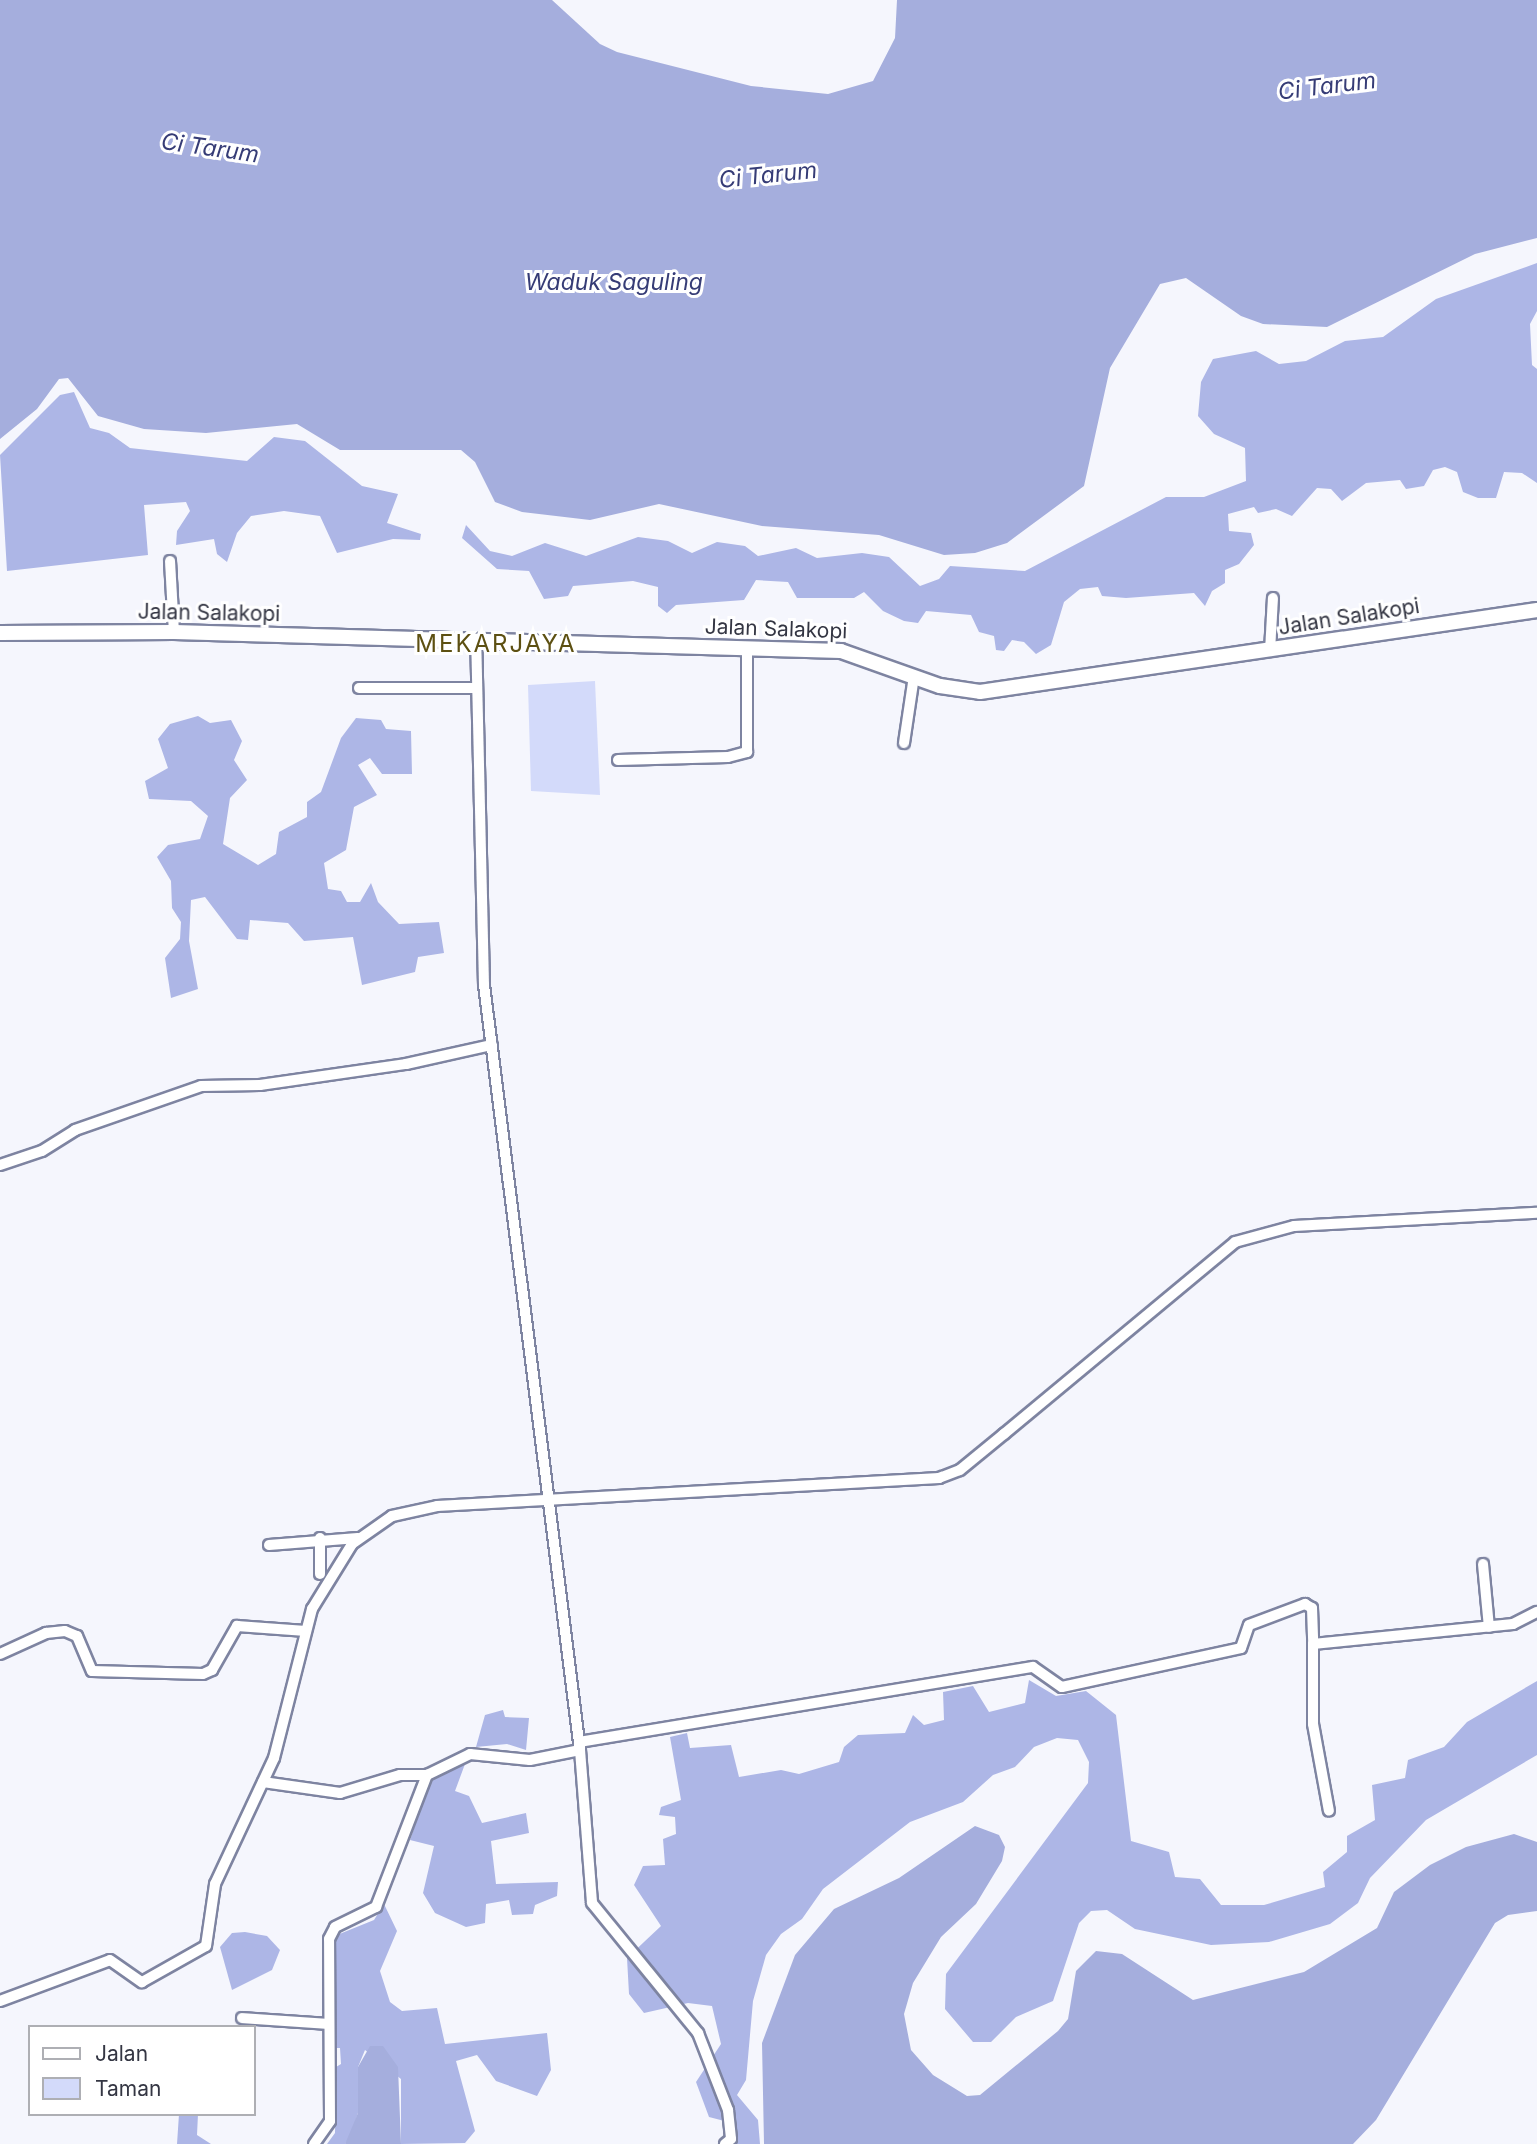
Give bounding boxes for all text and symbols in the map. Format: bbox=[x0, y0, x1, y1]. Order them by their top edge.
water label: Ci Tarum bbox=[1276, 66, 1378, 106]
water label: Ci Tarum bbox=[159, 127, 261, 169]
water label: Ci Tarum bbox=[718, 156, 818, 194]
water label: Waduk Saguling bbox=[525, 268, 703, 296]
street label: Jalan Salakopi bbox=[1277, 593, 1421, 641]
street label: Jalan Salakopi bbox=[137, 599, 281, 627]
street label: Jalan Salakopi bbox=[704, 614, 848, 644]
district label: MEKARJAYA bbox=[416, 630, 576, 658]
legend bbox=[28, 2025, 256, 2116]
text: Jalan bbox=[95, 2041, 148, 2066]
text: Taman bbox=[95, 2076, 161, 2101]

